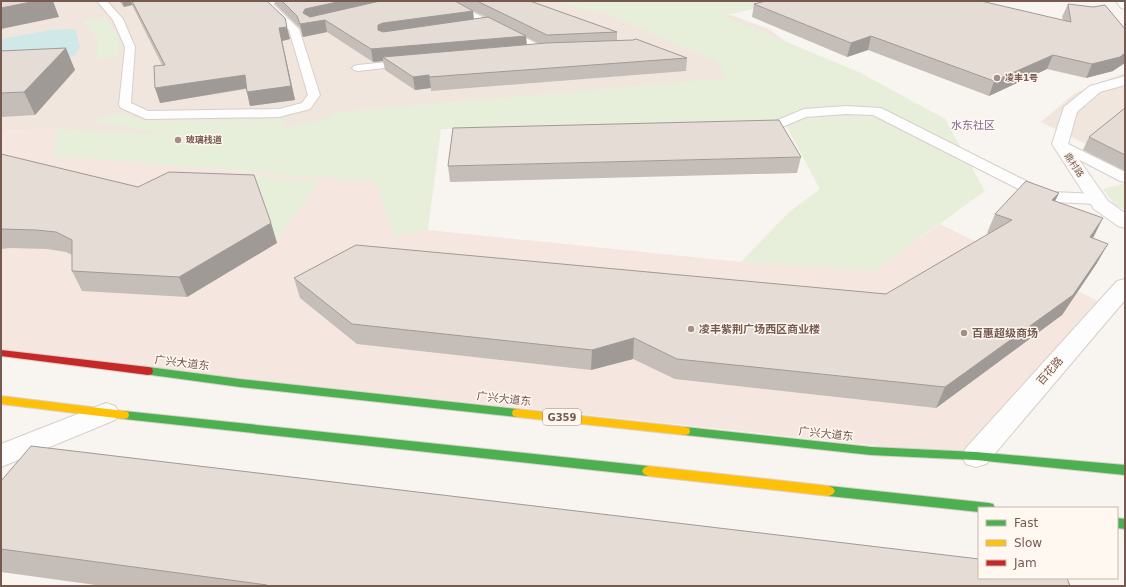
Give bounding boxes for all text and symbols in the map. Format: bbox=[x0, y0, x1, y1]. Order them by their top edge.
marker: 凌丰1号 bbox=[992, 73, 1002, 83]
place label: 凌丰1号 bbox=[1005, 73, 1038, 83]
district label: 水东社区 bbox=[951, 119, 995, 132]
place label: 玻璃栈道 bbox=[186, 134, 222, 145]
marker: 玻璃栈道 bbox=[173, 135, 183, 145]
street label: 鼎村路 bbox=[1062, 150, 1087, 179]
place label: 凌丰紫荆广场西区商业楼 bbox=[699, 323, 820, 336]
marker: 凌丰紫荆广场西区商业楼 bbox=[686, 324, 696, 334]
place label: 百惠超级商场 bbox=[972, 327, 1038, 340]
marker: 百惠超级商场 bbox=[959, 328, 969, 338]
street label: 广兴大道东 bbox=[154, 353, 210, 373]
street label: 百花路 bbox=[1034, 354, 1066, 388]
street label: 广兴大道东 bbox=[476, 390, 532, 408]
road number: G359 bbox=[543, 409, 581, 425]
street label: 广兴大道东 bbox=[798, 425, 854, 443]
legend bbox=[978, 507, 1118, 579]
text: Fast bbox=[1014, 516, 1038, 530]
text: Slow bbox=[1014, 536, 1042, 550]
text: Jam bbox=[1013, 556, 1037, 570]

